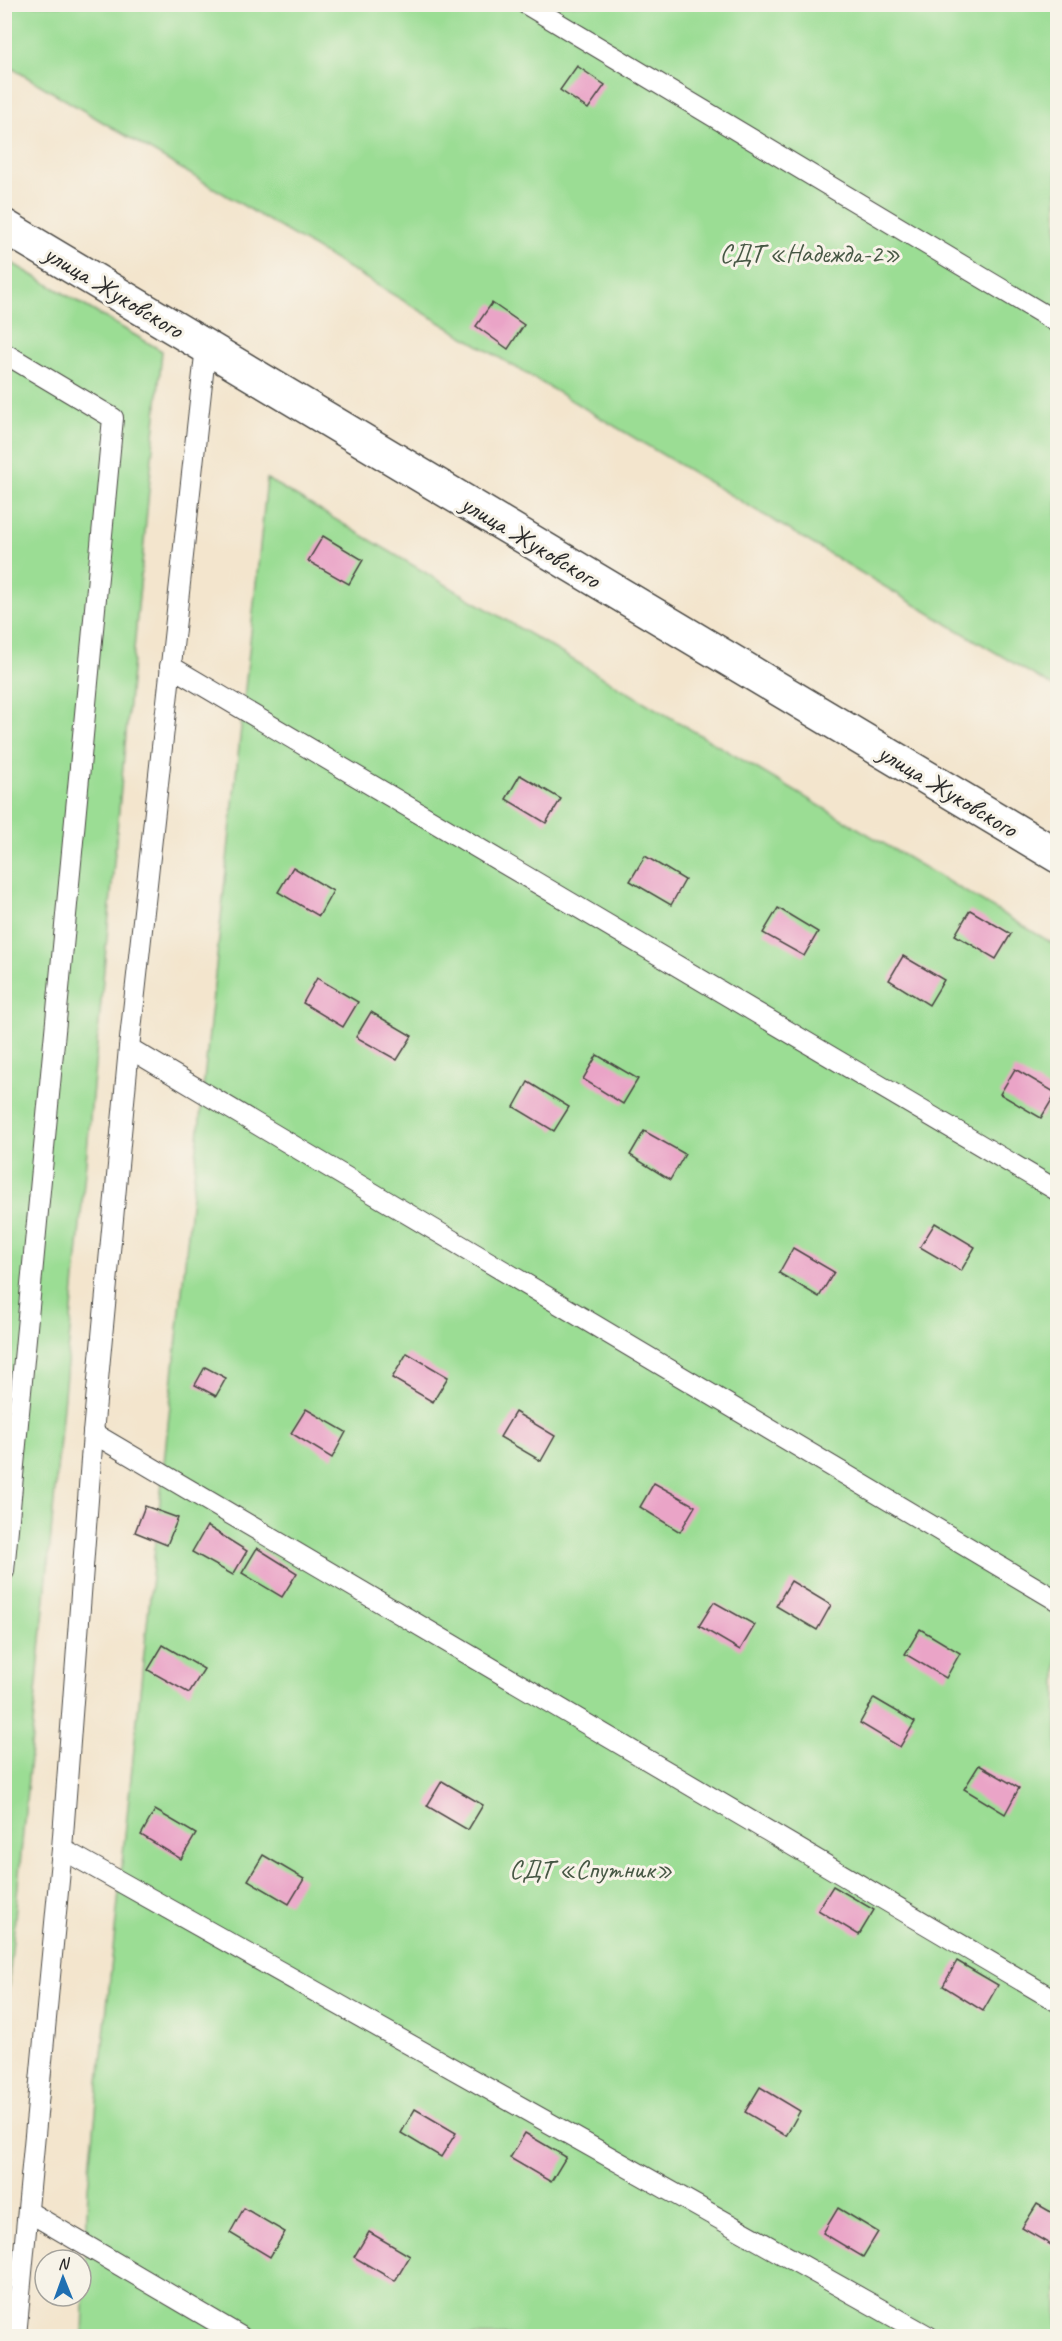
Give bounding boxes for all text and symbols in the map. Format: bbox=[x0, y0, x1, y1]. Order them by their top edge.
street label: улица Жуковского bbox=[36, 236, 191, 347]
park label: СДТ «Надежда-2» bbox=[719, 237, 901, 270]
street label: улица Жуковского bbox=[453, 486, 608, 597]
street label: улица Жуковского bbox=[870, 735, 1025, 846]
park label: СДТ «Спутник» bbox=[509, 1853, 673, 1886]
north arrow bbox=[33, 2248, 93, 2308]
text: N bbox=[58, 2254, 71, 2274]

